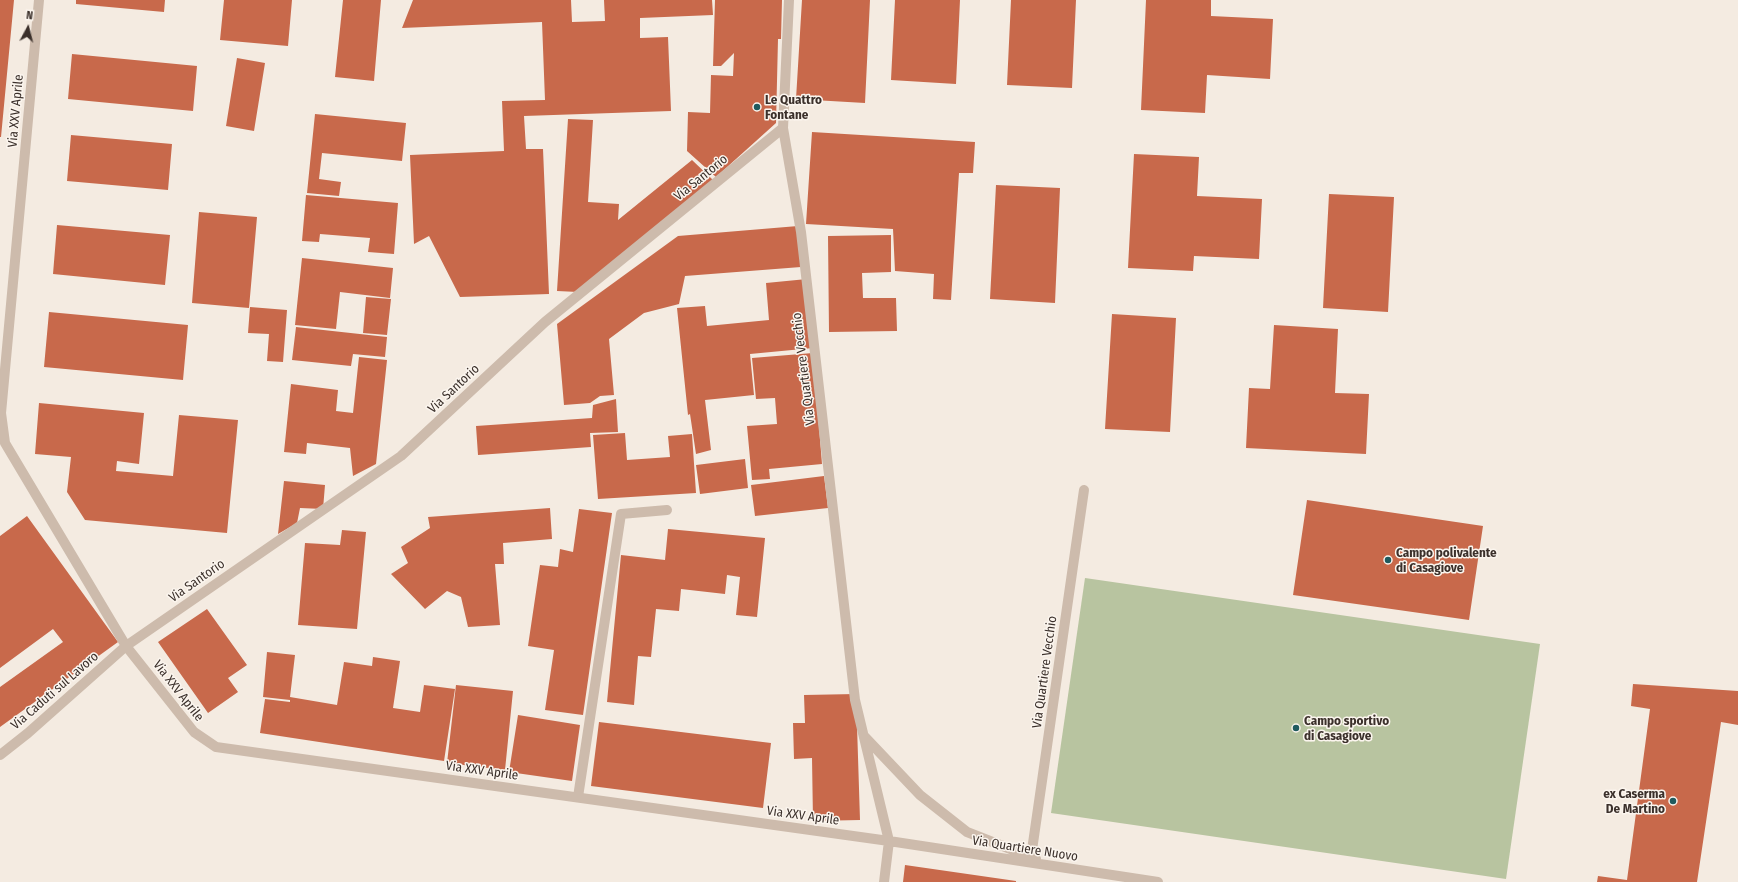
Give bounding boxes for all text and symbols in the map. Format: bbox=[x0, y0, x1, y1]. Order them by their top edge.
north arrow bbox=[8, 8, 48, 48]
text: N bbox=[25, 9, 34, 22]
street label: Via XXV Aprile bbox=[5, 74, 27, 148]
place label: Le Quattro Fontane bbox=[765, 92, 822, 123]
marker: Le Quattro Fontane bbox=[752, 102, 762, 112]
street label: Via Santorio bbox=[671, 152, 731, 204]
street label: Via Quartiere Vecchio bbox=[789, 312, 819, 426]
street label: Via Santorio bbox=[425, 361, 483, 417]
place label: Campo polivalente di Casagiove bbox=[1396, 545, 1497, 576]
marker: Campo polivalente di Casagiove bbox=[1383, 555, 1393, 565]
street label: Via Santorio bbox=[166, 556, 228, 606]
street label: Via Quartiere Vecchio bbox=[1029, 615, 1061, 729]
street label: Via Caduti sul Lavoro bbox=[8, 649, 102, 733]
street label: Via XXV Aprile bbox=[149, 657, 207, 725]
place label: Campo sportivo di Casagiove bbox=[1304, 713, 1389, 744]
marker: Campo sportivo di Casagiove bbox=[1291, 723, 1301, 733]
street label: Via XXV Aprile bbox=[445, 758, 519, 784]
place label: ex Caserma De Martino bbox=[1603, 786, 1665, 817]
marker: ex Caserma De Martino bbox=[1668, 796, 1678, 806]
street label: Via XXV Aprile bbox=[766, 803, 840, 829]
street label: Via Quartiere Nuovo bbox=[971, 833, 1079, 865]

